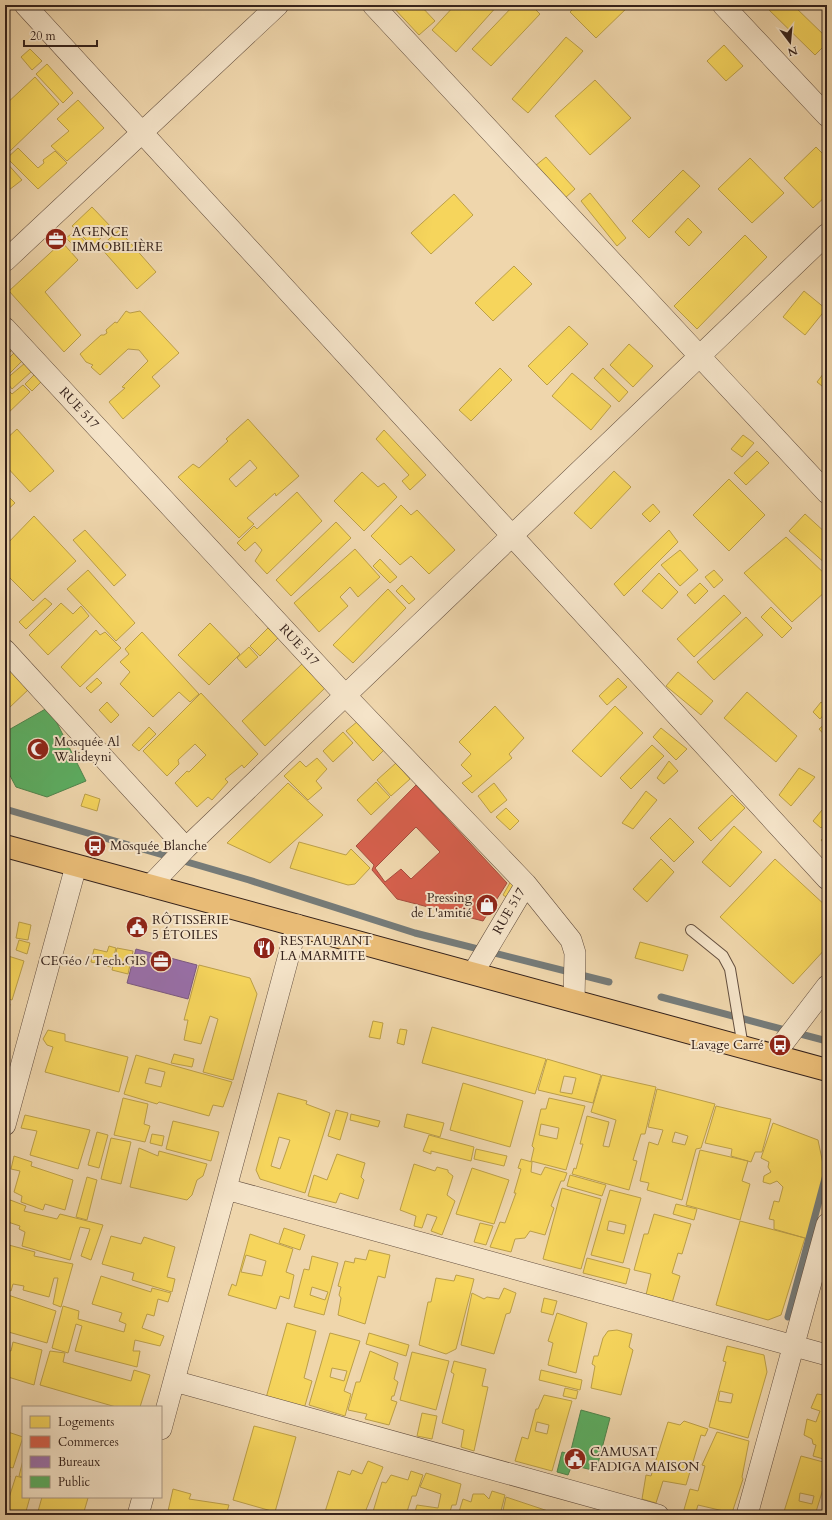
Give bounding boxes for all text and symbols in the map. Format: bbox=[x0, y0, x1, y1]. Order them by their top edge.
scale bar bbox=[24, 22, 97, 48]
north arrow bbox=[770, 22, 810, 62]
text: 20 m bbox=[30, 28, 57, 44]
text: N bbox=[786, 43, 799, 60]
place label: AGENCE IMMOBILIÈRE bbox=[72, 223, 163, 256]
office icon: AGENCE IMMOBILIÈRE bbox=[43, 226, 69, 252]
street label: RUE 517 bbox=[55, 383, 103, 433]
street label: RUE 517 bbox=[275, 620, 323, 670]
place label: Mosquée Al Walideyni bbox=[53, 733, 120, 766]
mosque icon: Mosquée Al Walideyni bbox=[25, 736, 51, 762]
bus stop icon: Mosquée Blanche bbox=[82, 833, 108, 859]
place label: Mosquée Blanche bbox=[110, 837, 207, 855]
street label: RUE 517 bbox=[488, 884, 530, 938]
place label: Pressing de L'amitié bbox=[411, 889, 473, 922]
shop icon: Pressing de L'amitié bbox=[474, 892, 500, 918]
place label: RÔTISSERIE 5 ÉTOILES bbox=[152, 911, 229, 944]
public building icon: RÔTISSERIE 5 ÉTOILES bbox=[124, 914, 150, 940]
place label: RESTAURANT LA MARMITE bbox=[280, 932, 372, 965]
restaurant icon: RESTAURANT LA MARMITE bbox=[251, 935, 277, 961]
office icon: CEGéo / Tech.GIS bbox=[148, 948, 174, 974]
place label: CEGéo / Tech.GIS bbox=[41, 952, 146, 970]
bus stop icon: Lavage Carré bbox=[767, 1032, 793, 1058]
place label: Lavage Carré bbox=[691, 1036, 764, 1054]
legend bbox=[22, 1406, 162, 1498]
text: Logements bbox=[58, 1414, 114, 1430]
text: Commerces bbox=[58, 1434, 119, 1450]
place label: CAMUSAT FADIGA MAISON bbox=[590, 1443, 699, 1476]
public building icon: CAMUSAT FADIGA MAISON bbox=[562, 1446, 588, 1472]
text: Bureaux bbox=[58, 1454, 100, 1470]
text: Public bbox=[58, 1474, 91, 1490]

